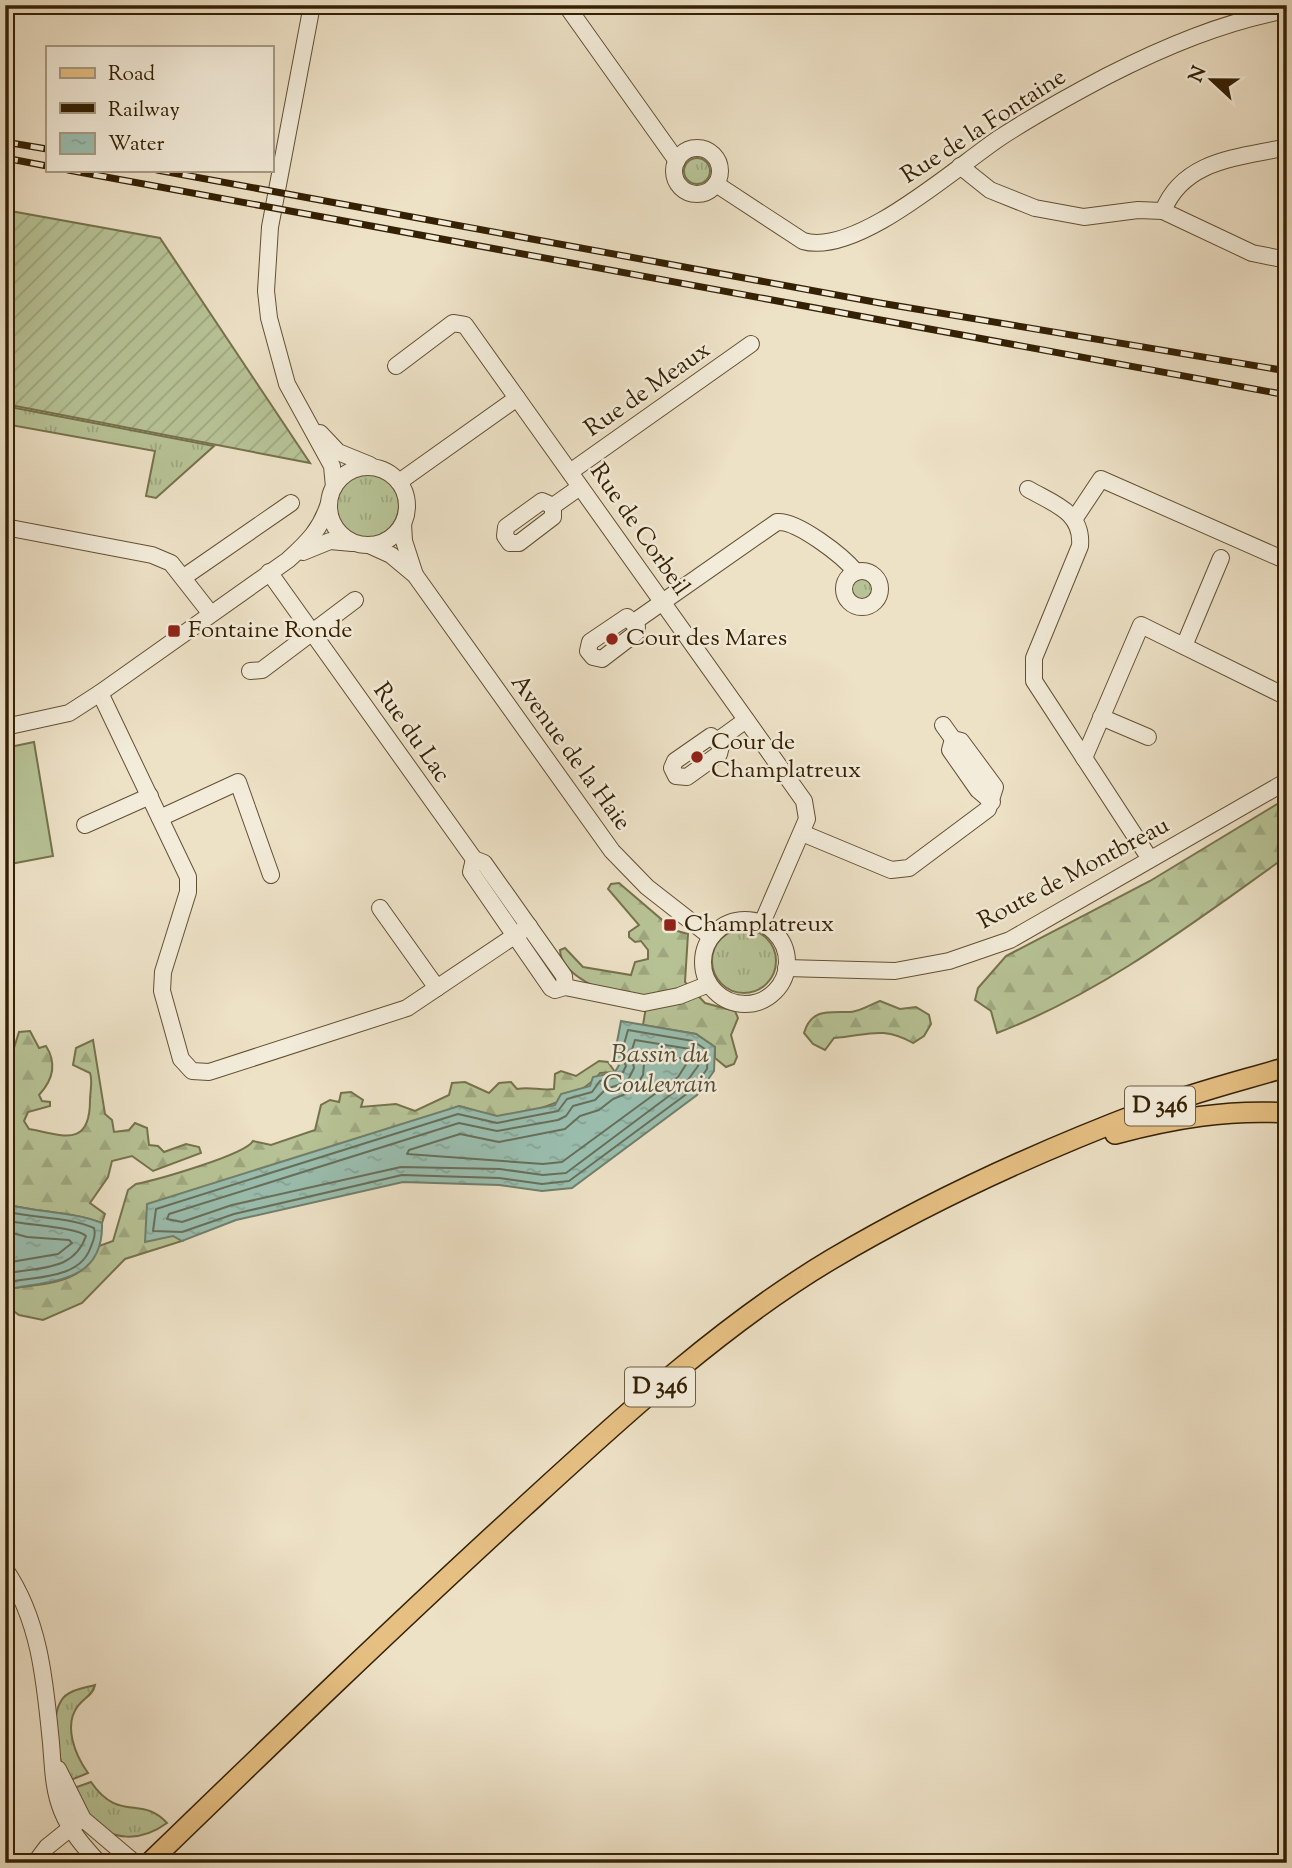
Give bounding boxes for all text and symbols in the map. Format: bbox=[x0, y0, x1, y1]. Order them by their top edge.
legend bbox=[46, 46, 273, 172]
north arrow bbox=[1176, 46, 1246, 116]
text: Road bbox=[108, 60, 155, 90]
street label: Rue de la Fontaine bbox=[895, 61, 1073, 193]
text: N bbox=[1183, 62, 1214, 87]
text: Railway bbox=[108, 96, 180, 126]
text: Water bbox=[108, 130, 165, 160]
street label: Rue de Meaux bbox=[578, 334, 718, 446]
street label: Rue de Corbeil bbox=[581, 457, 697, 603]
place label: Fontaine Ronde bbox=[188, 614, 352, 648]
place label: Cour des Mares bbox=[626, 622, 787, 656]
marker: Fontaine Ronde bbox=[166, 623, 182, 639]
marker: Cour des Mares bbox=[604, 631, 620, 647]
street label: Avenue de la Haie bbox=[502, 668, 638, 838]
street label: Rue du Lac bbox=[364, 676, 458, 790]
place label: Cour de Champlatreux bbox=[711, 726, 861, 788]
marker: Cour de Champlatreux bbox=[689, 749, 705, 765]
street label: Route de Montbreau bbox=[972, 809, 1176, 939]
place label: Champlatreux bbox=[684, 908, 834, 942]
marker: Champlatreux bbox=[662, 917, 678, 933]
water label: Bassin du Coulevrain bbox=[603, 1037, 718, 1104]
road number: D 346 bbox=[1125, 1086, 1195, 1126]
road number: D 346 bbox=[625, 1368, 695, 1406]

